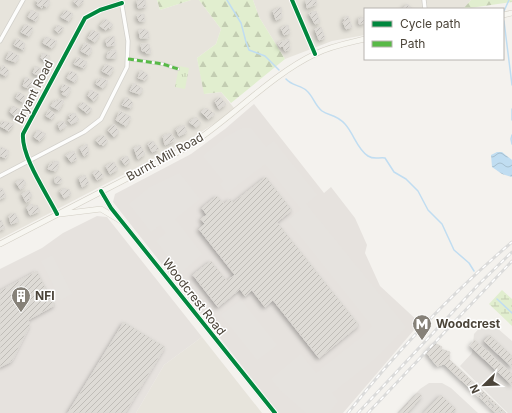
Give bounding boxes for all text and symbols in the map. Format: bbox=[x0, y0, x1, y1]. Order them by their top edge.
legend bbox=[364, 8, 504, 60]
text: Cycle path bbox=[400, 16, 461, 31]
text: Path bbox=[400, 36, 425, 51]
street label: Bryant Road bbox=[11, 57, 56, 126]
street label: Burnt Mill Road bbox=[124, 129, 206, 184]
street label: Woodcrest Road bbox=[160, 255, 229, 338]
building icon: NFI bbox=[10, 285, 32, 313]
place label: NFI bbox=[35, 288, 55, 303]
metro station icon: Woodcrest bbox=[411, 313, 433, 341]
place label: Woodcrest bbox=[436, 316, 501, 331]
north arrow bbox=[464, 365, 504, 405]
text: N bbox=[467, 382, 483, 396]

